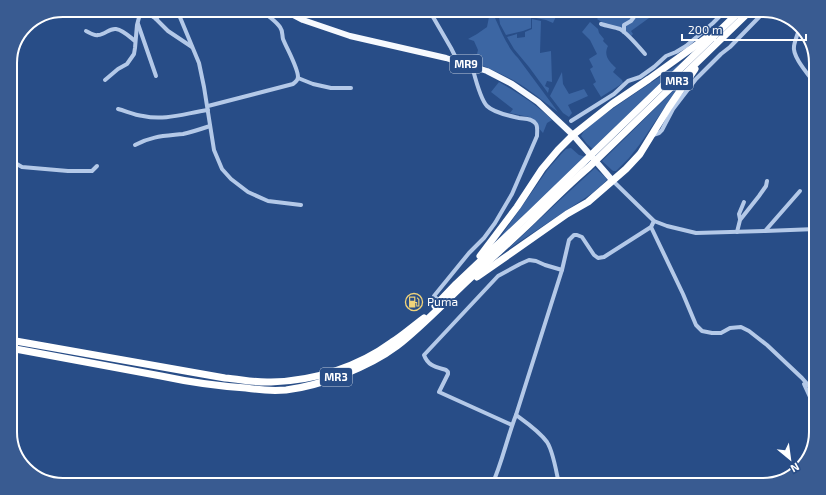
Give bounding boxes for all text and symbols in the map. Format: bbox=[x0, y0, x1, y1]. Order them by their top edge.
scale bar bbox=[682, 16, 806, 42]
text: 200 m bbox=[688, 22, 722, 36]
road number: MR9 bbox=[450, 55, 482, 73]
road number: MR3 bbox=[661, 72, 693, 90]
fuel station icon: Puma bbox=[404, 292, 424, 312]
place label: Puma bbox=[427, 294, 458, 308]
road number: MR3 bbox=[320, 368, 352, 386]
north arrow bbox=[770, 439, 810, 479]
text: N bbox=[788, 461, 802, 476]

